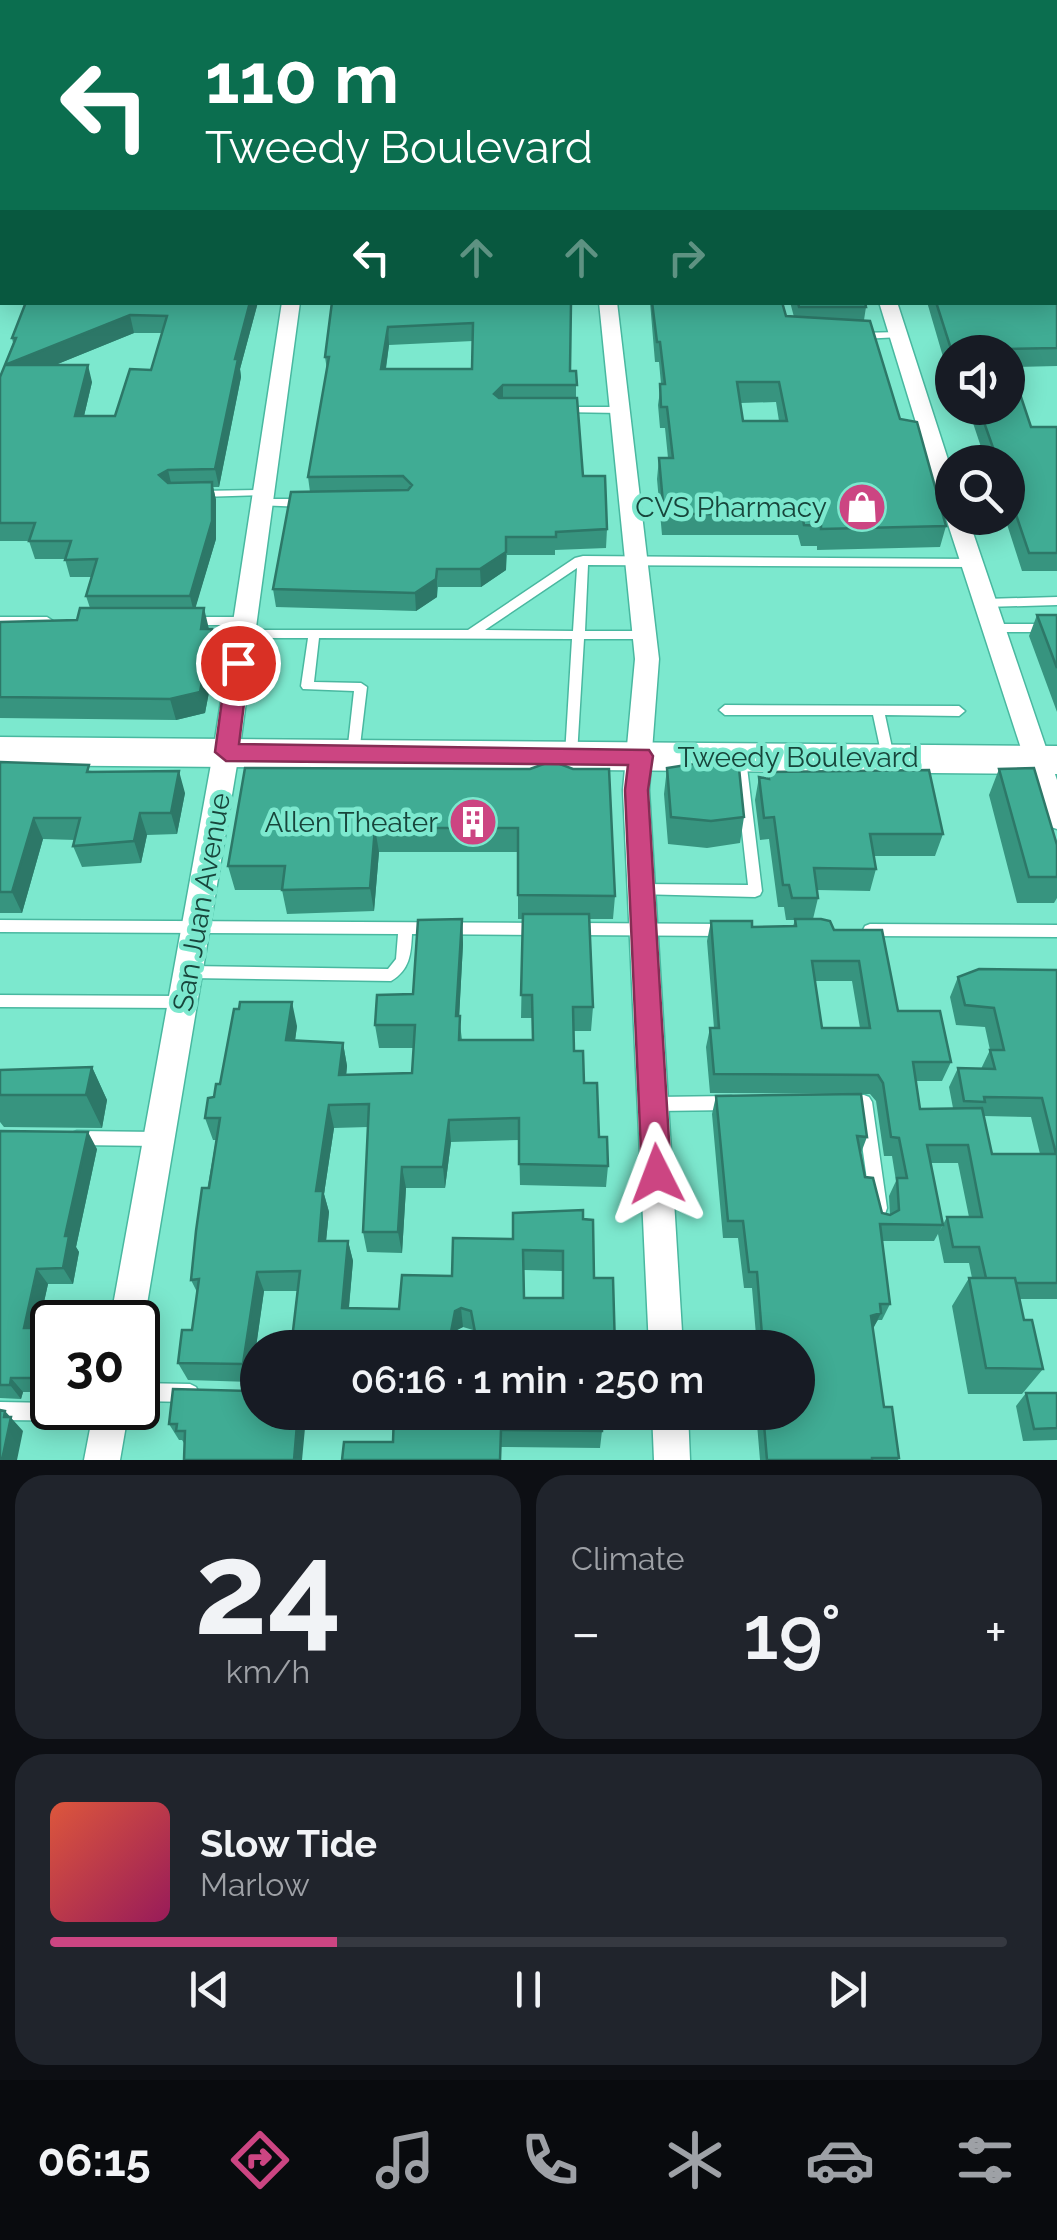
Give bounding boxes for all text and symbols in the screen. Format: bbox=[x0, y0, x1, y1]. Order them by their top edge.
text: 110 m bbox=[205, 37, 399, 119]
icon: left bbox=[40, 40, 170, 170]
text: Tweedy Boulevard bbox=[205, 121, 593, 174]
icon: left bbox=[344, 230, 399, 285]
icon: ahead bbox=[449, 230, 504, 285]
icon: ahead bbox=[554, 230, 609, 285]
icon: right bbox=[659, 230, 714, 285]
map controls bbox=[935, 335, 1025, 535]
button: sound bbox=[935, 335, 1025, 425]
button: search bbox=[935, 445, 1025, 535]
shop icon: CVS Pharmacy bbox=[836, 481, 888, 533]
place label: CVS Pharmacy bbox=[635, 491, 827, 524]
pin bbox=[196, 621, 281, 706]
icon: arrive bbox=[211, 636, 266, 691]
street label: Tweedy Boulevard bbox=[677, 741, 919, 774]
street label: San Juan Avenue bbox=[166, 790, 237, 1014]
building icon: Allen Theater bbox=[447, 796, 499, 848]
place label: Allen Theater bbox=[264, 806, 438, 839]
position arrow bbox=[605, 1122, 709, 1226]
speed limit sign: 30 bbox=[30, 1300, 160, 1430]
text: 06:16 · 1 min · 250 m bbox=[351, 1357, 704, 1402]
text: 24 bbox=[194, 1512, 342, 1664]
text: Climate bbox=[571, 1540, 685, 1577]
text: 19° bbox=[743, 1588, 841, 1677]
text: − bbox=[571, 1600, 601, 1665]
text: + bbox=[984, 1600, 1007, 1665]
text: km/h bbox=[226, 1653, 310, 1690]
text: Slow Tide bbox=[200, 1821, 377, 1866]
text: Marlow bbox=[200, 1866, 310, 1903]
icon: previous bbox=[182, 1962, 237, 2017]
icon: pause bbox=[501, 1962, 556, 2017]
icon: next bbox=[820, 1962, 875, 2017]
icon: directions bbox=[225, 2125, 295, 2195]
icon: music bbox=[370, 2125, 440, 2195]
icon: phone bbox=[515, 2125, 585, 2195]
icon: climate bbox=[660, 2125, 730, 2195]
icon: car bbox=[805, 2125, 875, 2195]
icon: filters bbox=[950, 2125, 1020, 2195]
text: 06:15 bbox=[37, 2134, 151, 2187]

